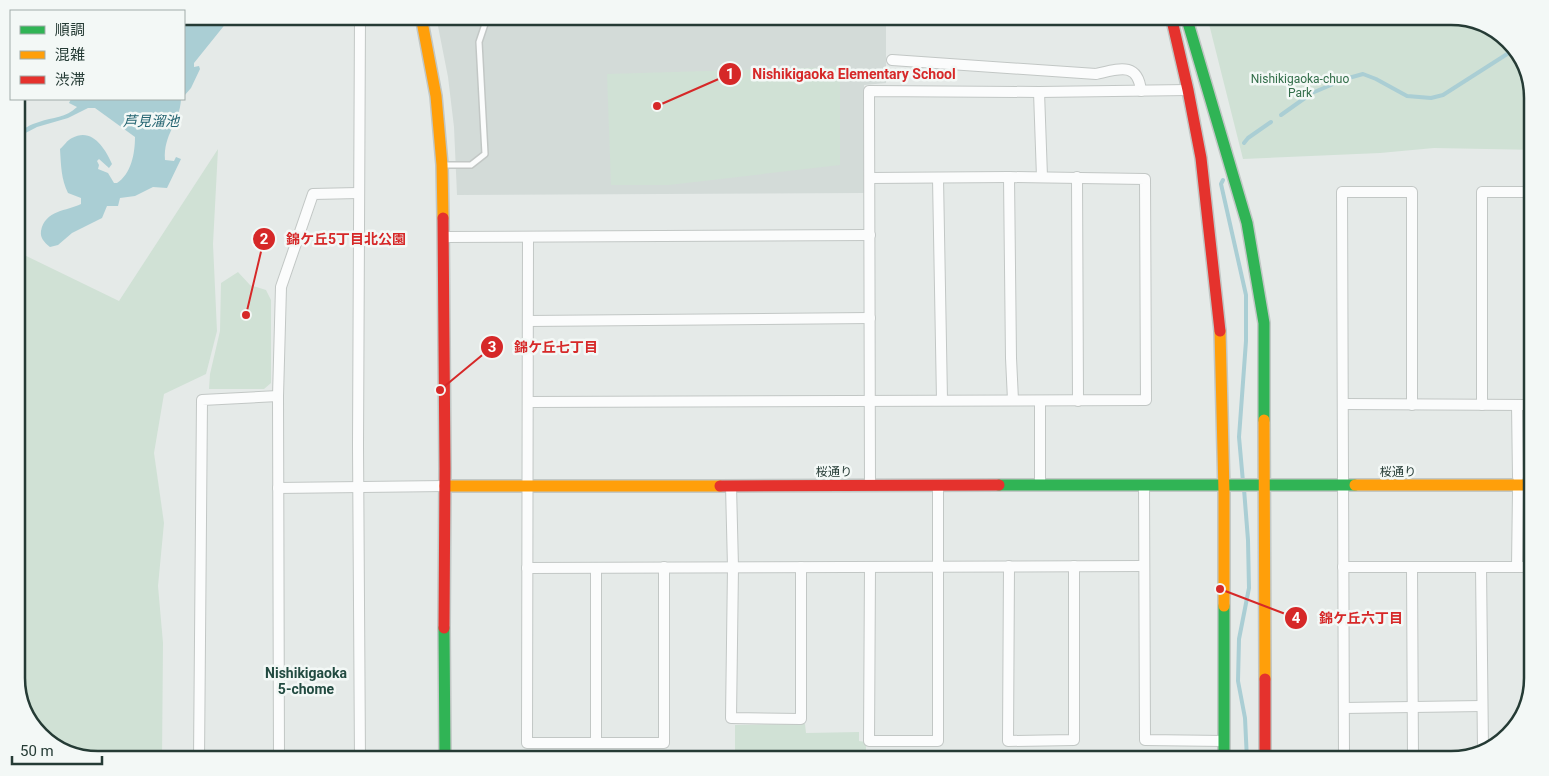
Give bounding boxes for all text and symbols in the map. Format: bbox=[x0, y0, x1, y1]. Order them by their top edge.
legend bbox=[10, 10, 185, 100]
text: 順調 bbox=[55, 21, 85, 39]
text: 混雑 bbox=[55, 46, 85, 64]
callout: Nishikigaoka Elementary School bbox=[718, 60, 966, 89]
text: 1 bbox=[726, 65, 734, 83]
text: Nishikigaoka Elementary School bbox=[752, 66, 956, 82]
text: 渋滞 bbox=[55, 71, 85, 89]
park label: Nishikigaoka-chuo Park bbox=[1251, 72, 1349, 100]
water label: 芦見溜池 bbox=[123, 113, 181, 129]
callout: 錦ケ丘5丁目北公園 bbox=[251, 225, 416, 254]
text: 2 bbox=[260, 230, 269, 248]
text: 錦ケ丘5丁目北公園 bbox=[286, 231, 406, 247]
callout: 錦ケ丘七丁目 bbox=[479, 332, 608, 361]
text: 3 bbox=[488, 338, 496, 356]
text: 錦ケ丘七丁目 bbox=[514, 339, 598, 355]
street label: 桜通り bbox=[816, 465, 852, 479]
street label: 桜通り bbox=[1380, 465, 1416, 479]
callout: 錦ケ丘六丁目 bbox=[1284, 603, 1413, 632]
text: 4 bbox=[1292, 609, 1301, 627]
text: 錦ケ丘六丁目 bbox=[1319, 610, 1403, 626]
district label: Nishikigaoka 5-chome bbox=[265, 665, 347, 697]
scale bar bbox=[12, 734, 102, 766]
text: 50 m bbox=[20, 742, 54, 760]

